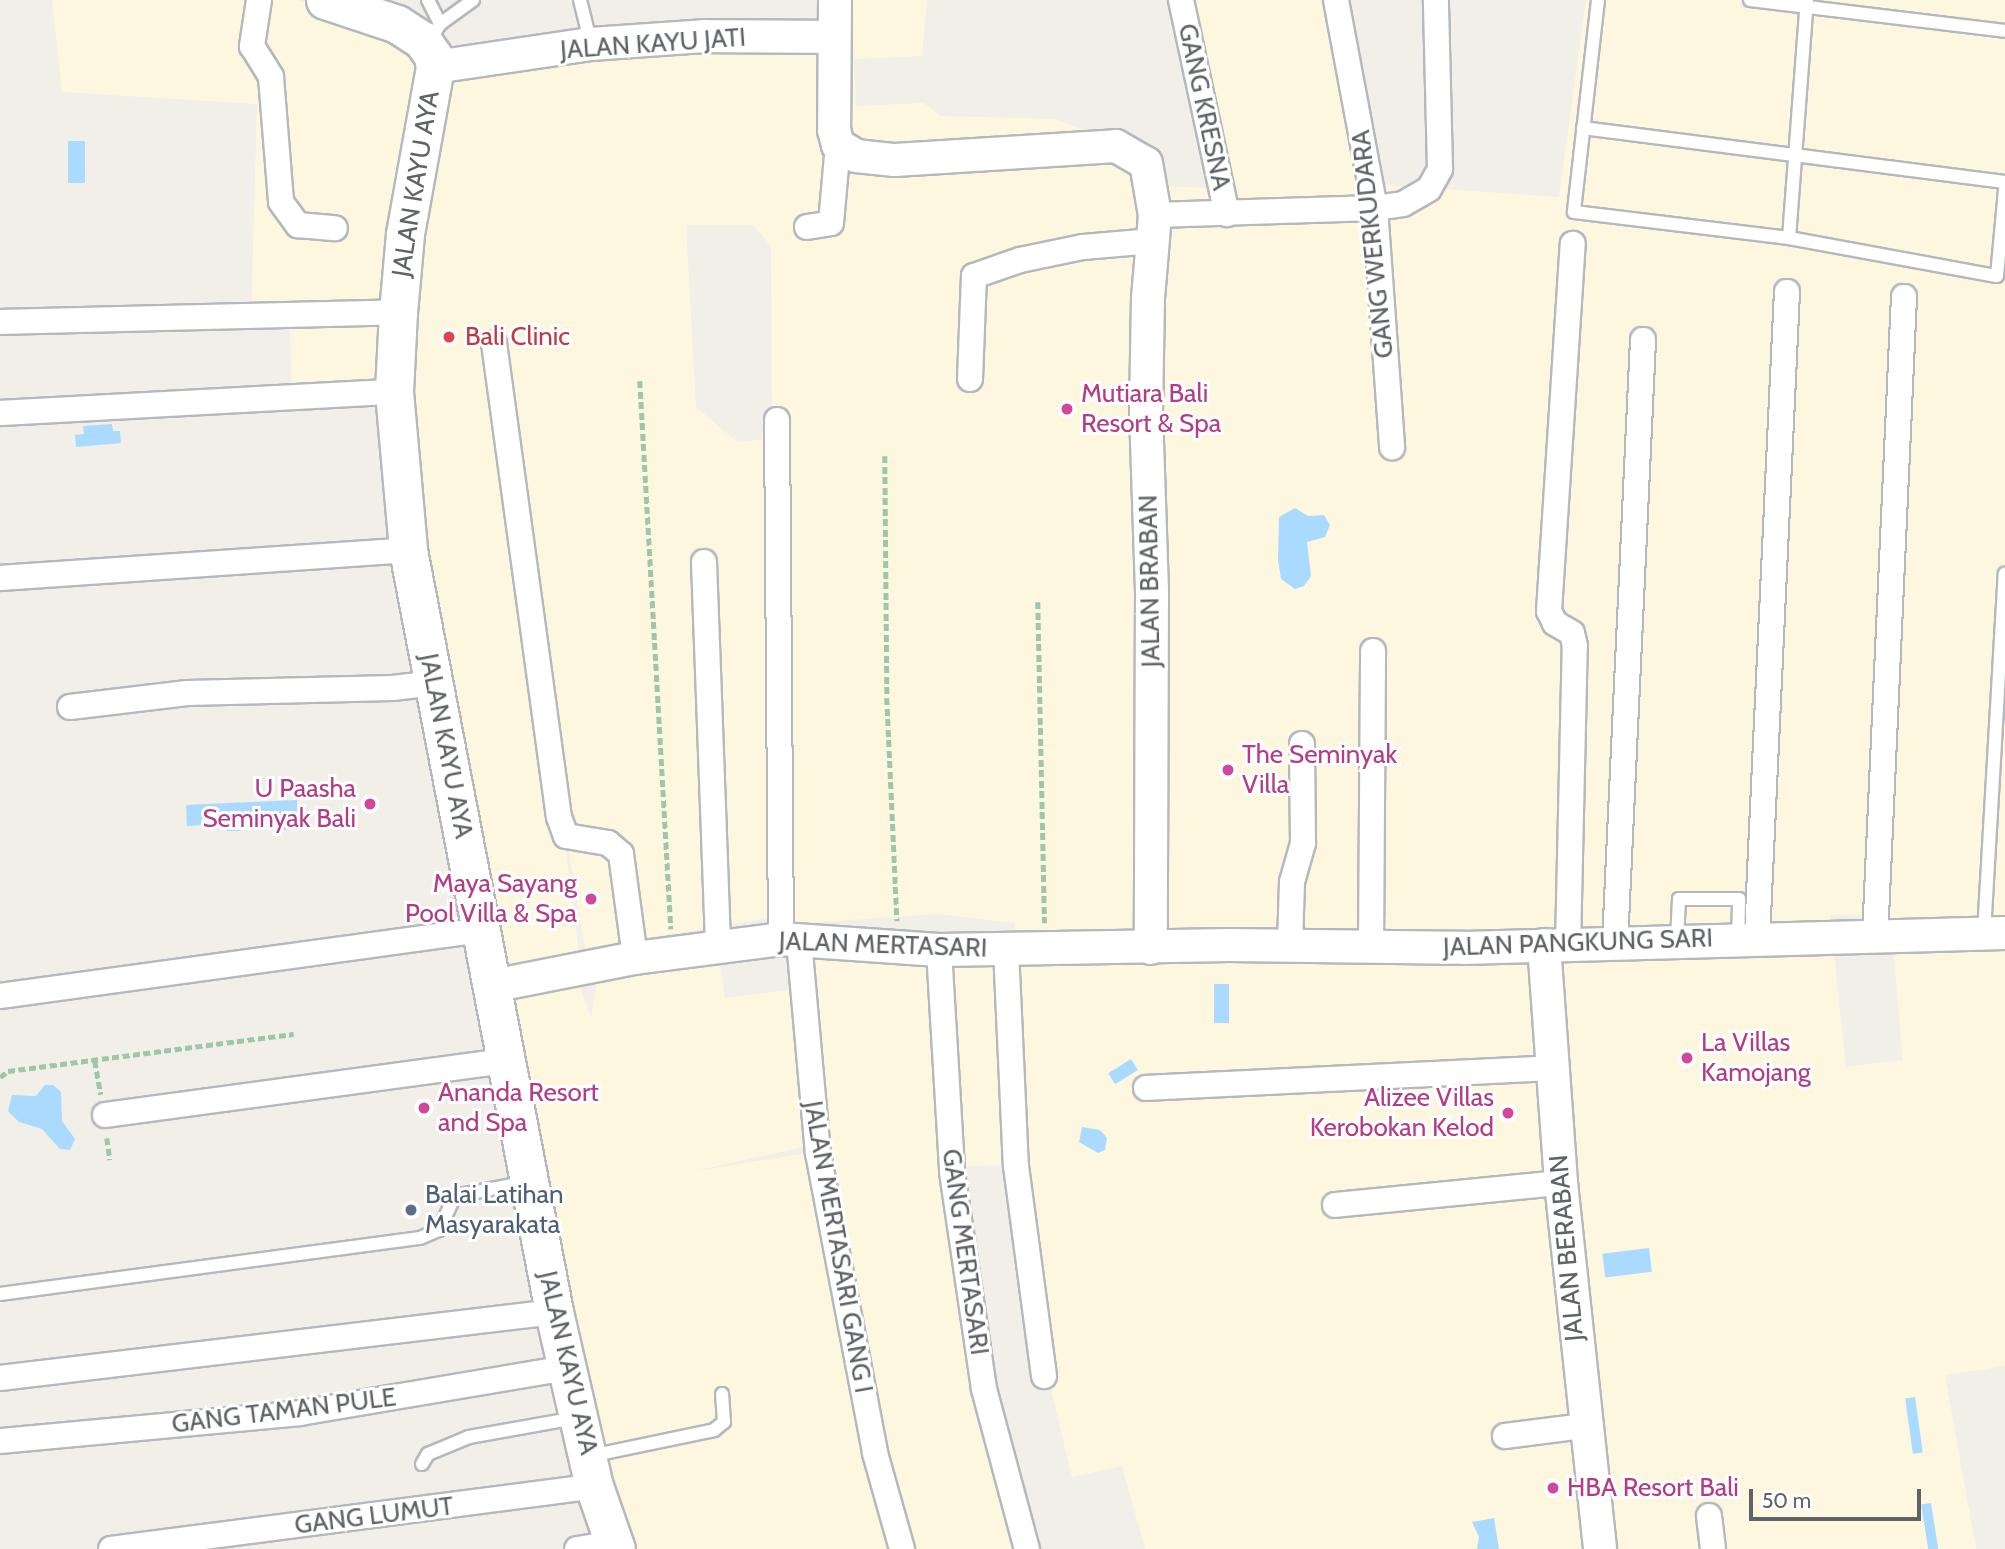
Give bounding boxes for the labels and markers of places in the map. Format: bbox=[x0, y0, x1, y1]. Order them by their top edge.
place label: Bali Clinic bbox=[465, 321, 570, 353]
marker: Bali Clinic bbox=[439, 327, 459, 347]
place label: Mutiara Bali Resort & Spa bbox=[1081, 378, 1221, 440]
marker: Mutiara Bali Resort & Spa bbox=[1059, 401, 1075, 417]
place label: The Seminyak Villa bbox=[1242, 739, 1397, 800]
marker: The Seminyak Villa bbox=[1220, 762, 1236, 778]
place label: U Paasha Seminyak Bali bbox=[202, 773, 356, 834]
marker: U Paasha Seminyak Bali bbox=[362, 796, 378, 812]
place label: Maya Sayang Pool Villa & Spa bbox=[405, 868, 577, 930]
marker: Maya Sayang Pool Villa & Spa bbox=[583, 891, 599, 907]
place label: La Villas Kamojang bbox=[1701, 1027, 1811, 1088]
marker: La Villas Kamojang bbox=[1679, 1050, 1695, 1066]
place label: Ananda Resort and Spa bbox=[438, 1077, 599, 1138]
place label: Alizee Villas Kerobokan Kelod bbox=[1310, 1082, 1494, 1144]
marker: Ananda Resort and Spa bbox=[416, 1100, 432, 1116]
marker: Alizee Villas Kerobokan Kelod bbox=[1500, 1105, 1516, 1121]
place label: Balai Latihan Masyarakata bbox=[425, 1179, 564, 1240]
marker: Balai Latihan Masyarakata bbox=[403, 1202, 419, 1218]
place label: HBA Resort Bali bbox=[1567, 1472, 1739, 1504]
marker: HBA Resort Bali bbox=[1545, 1480, 1561, 1496]

